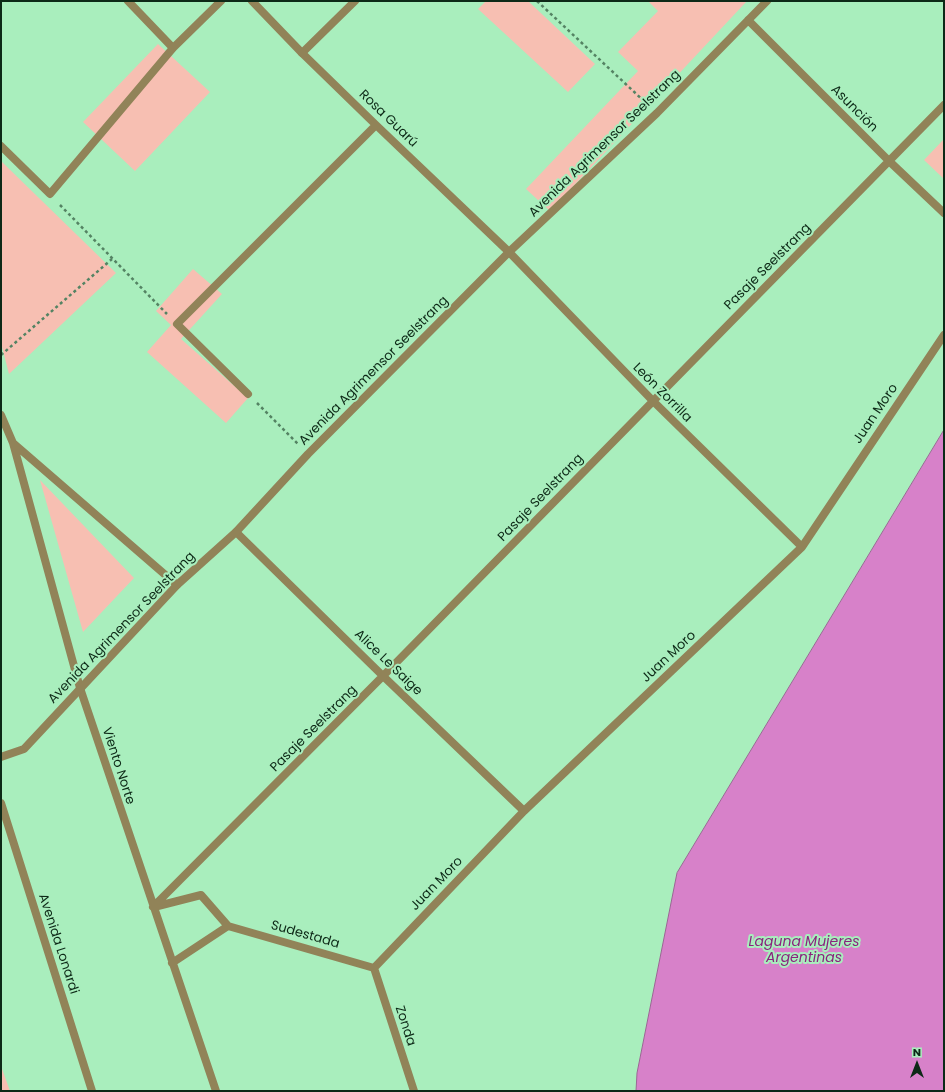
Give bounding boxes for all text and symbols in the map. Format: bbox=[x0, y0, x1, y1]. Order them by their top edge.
street label: Avenida Agrimensor Seelstrang bbox=[526, 67, 684, 221]
street label: Asunción bbox=[827, 82, 881, 136]
street label: Rosa Guarú bbox=[355, 87, 421, 151]
street label: Pasaje Seelstrang bbox=[722, 221, 814, 313]
street label: Avenida Agrimensor Seelstrang bbox=[296, 293, 452, 449]
street label: León Zorrilla bbox=[629, 360, 695, 426]
street label: Juan Moro bbox=[850, 381, 902, 447]
street label: Pasaje Seelstrang bbox=[495, 451, 587, 545]
street label: Avenida Agrimensor Seelstrang bbox=[45, 549, 199, 707]
street label: Alice Le Saige bbox=[351, 627, 425, 699]
street label: Juan Moro bbox=[639, 628, 699, 686]
street label: Pasaje Seelstrang bbox=[268, 683, 360, 775]
street label: Viento Norte bbox=[98, 726, 138, 806]
street label: Juan Moro bbox=[408, 854, 466, 914]
street label: Avenida Lonardi bbox=[34, 892, 82, 996]
street label: Sudestada bbox=[269, 918, 341, 952]
water label: Laguna Mujeres Argentinas bbox=[749, 934, 859, 966]
street label: Zonda bbox=[391, 1004, 419, 1048]
north arrow bbox=[897, 1044, 937, 1084]
text: N bbox=[913, 1044, 921, 1060]

